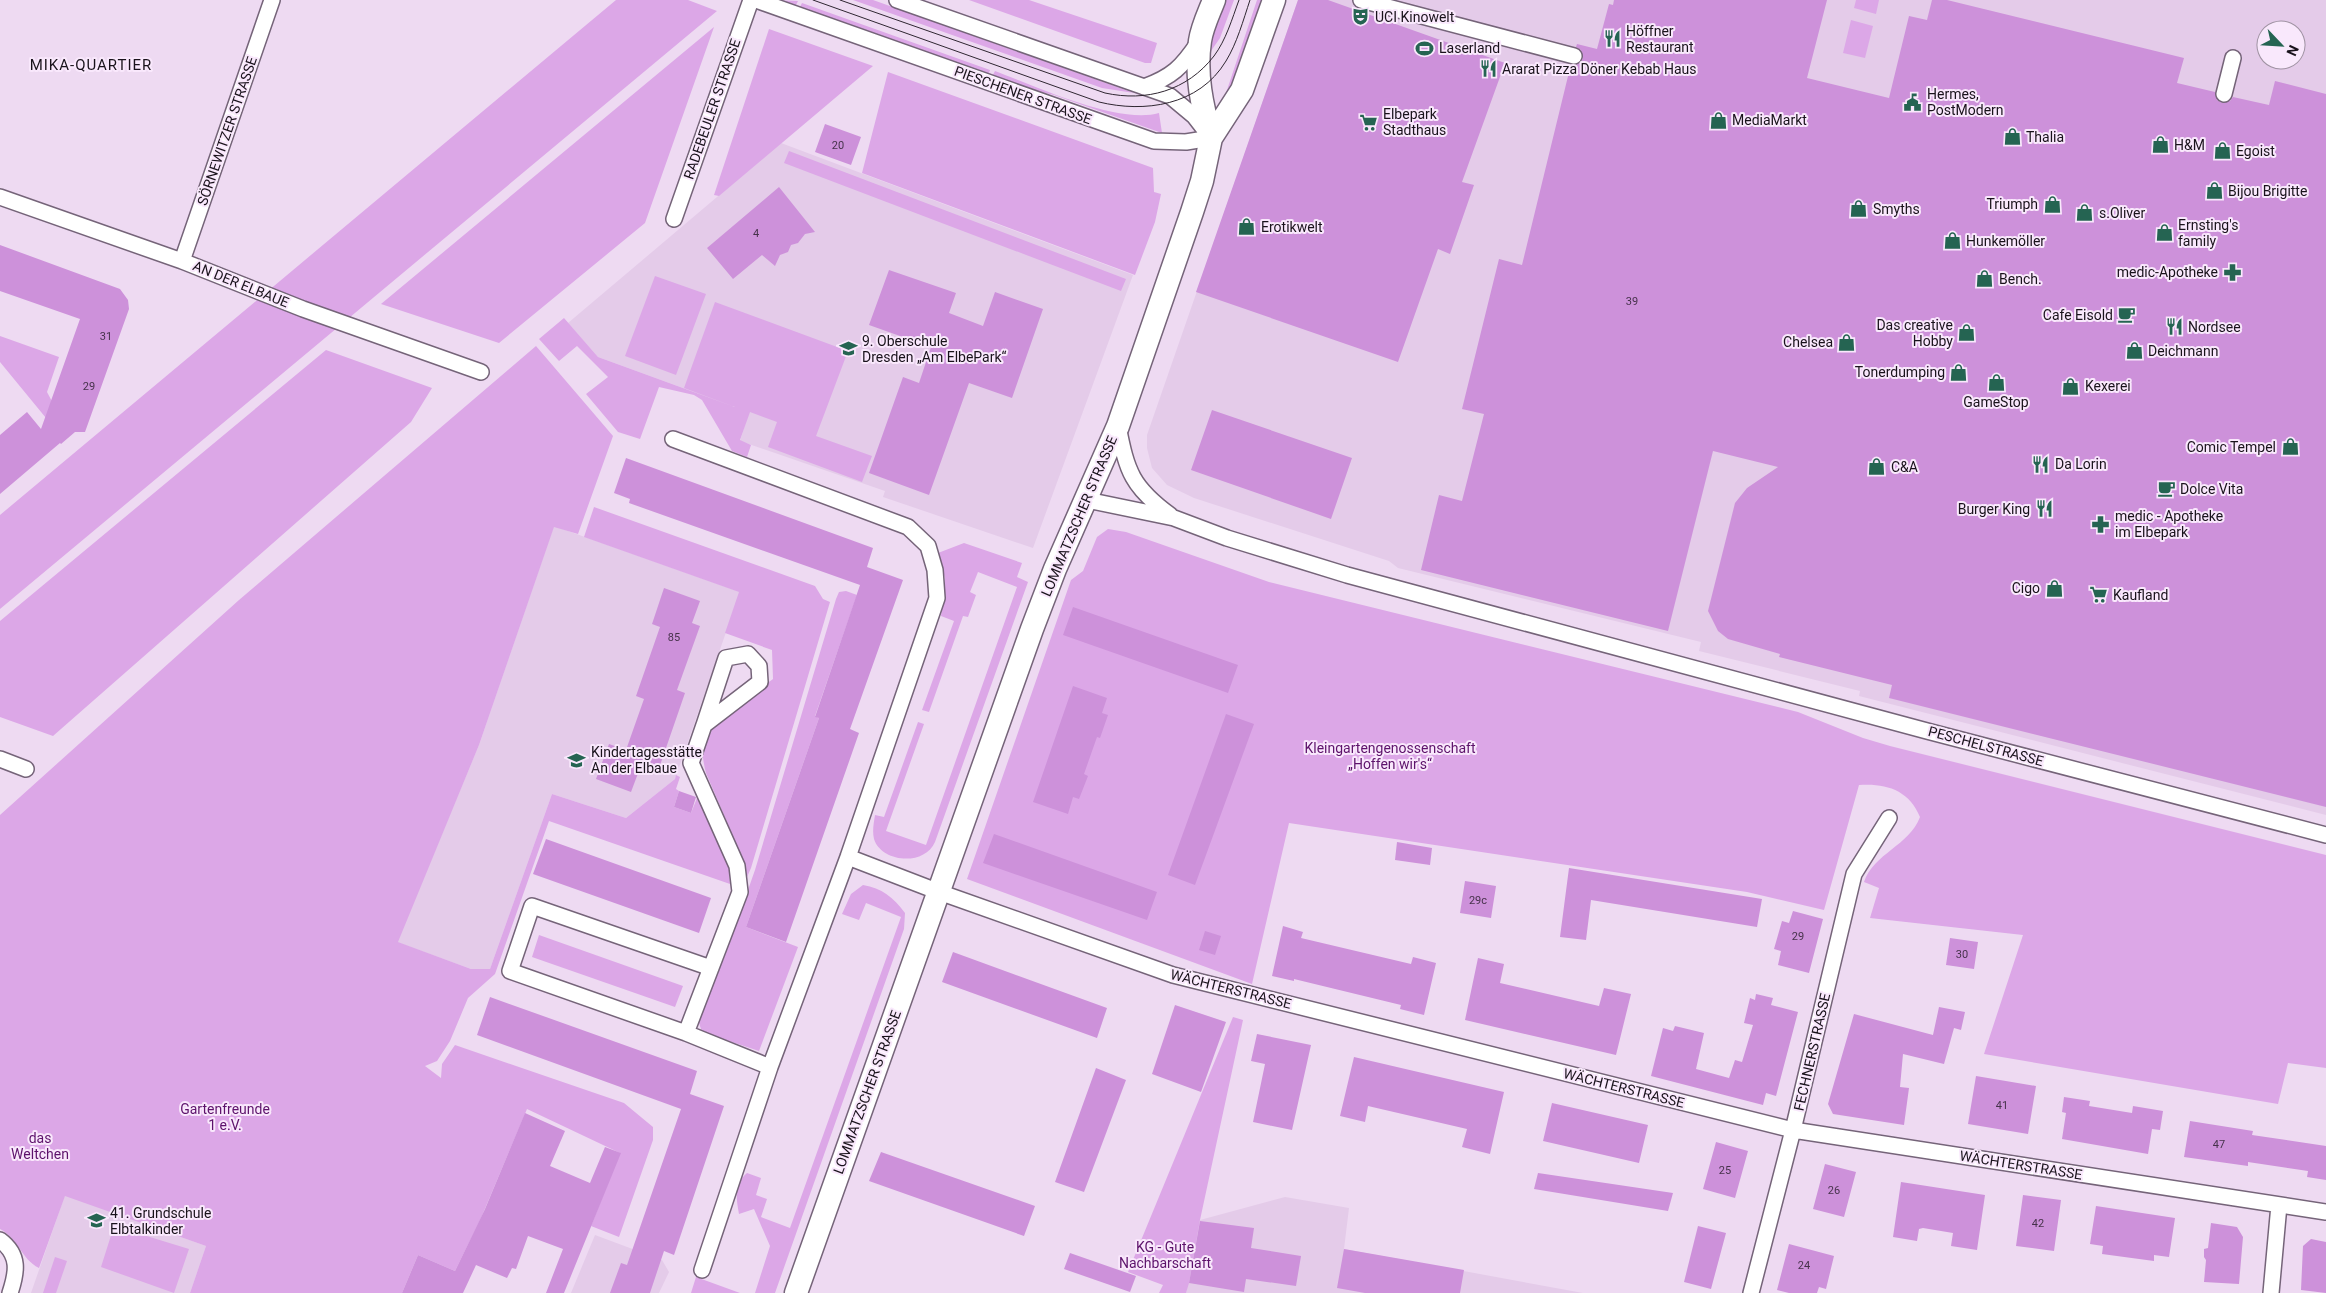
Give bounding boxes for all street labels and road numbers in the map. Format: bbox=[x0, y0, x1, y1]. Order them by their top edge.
street label: RADEBEULER STRASSE bbox=[680, 37, 744, 181]
street label: SÖRNEWITZER STRASSE bbox=[194, 54, 260, 208]
street label: PIESCHENER STRASSE bbox=[952, 63, 1094, 127]
street label: AN DER ELBAUE bbox=[191, 257, 291, 311]
street label: LOMMATZSCHER STRASSE bbox=[1038, 433, 1120, 599]
street label: PESCHELSTRASSE bbox=[1927, 723, 2045, 769]
street label: WÄCHTERSTRASSE bbox=[1169, 966, 1293, 1012]
street label: FECHNERSTRASSE bbox=[1791, 992, 1833, 1112]
street label: LOMMATZSCHER STRASSE bbox=[830, 1008, 904, 1176]
street label: WÄCHTERSTRASSE bbox=[1562, 1065, 1686, 1111]
street label: WÄCHTERSTRASSE bbox=[1958, 1147, 2084, 1183]

